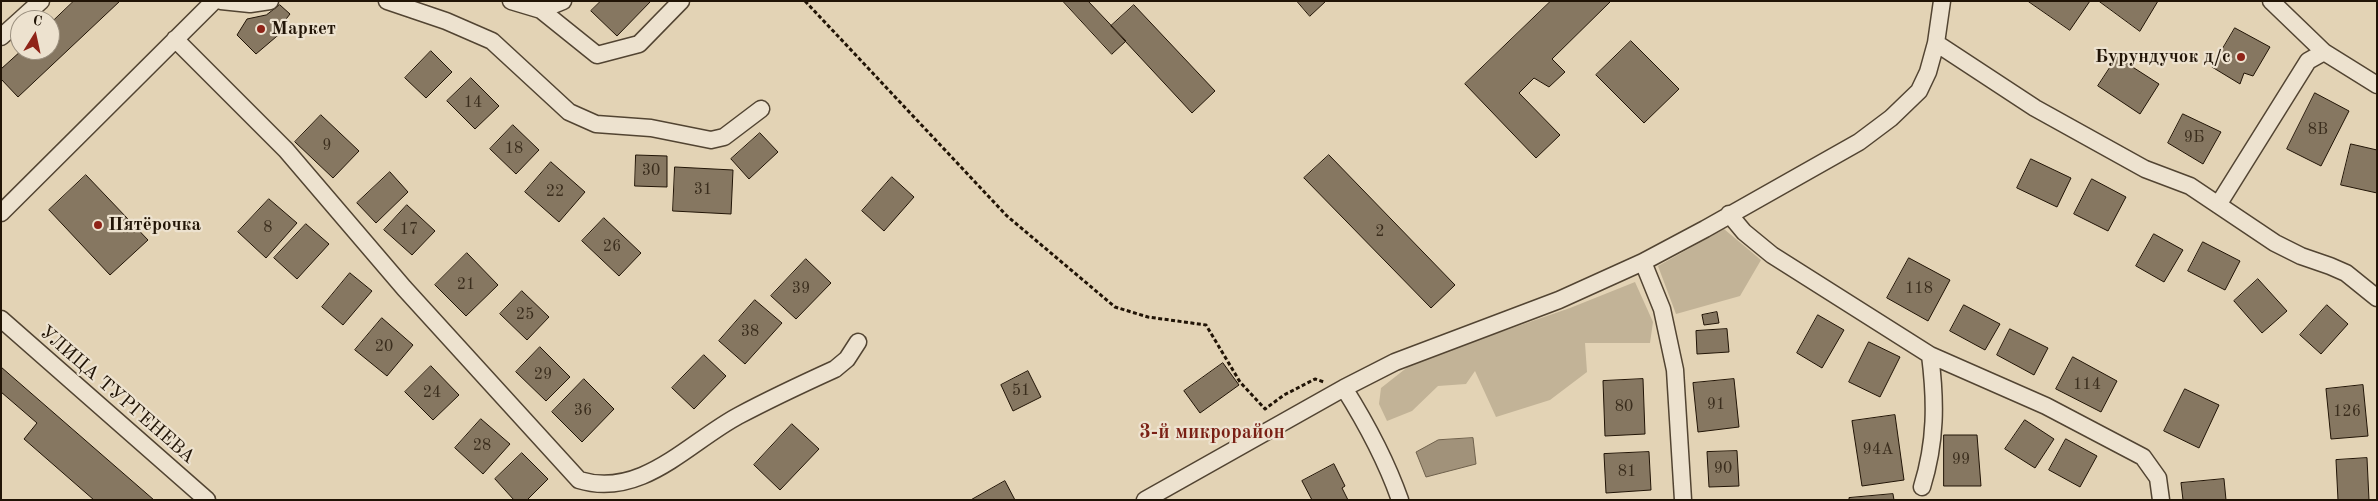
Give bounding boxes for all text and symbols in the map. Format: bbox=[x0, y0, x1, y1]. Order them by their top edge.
north arrow bbox=[10, 10, 60, 60]
text: С bbox=[32, 14, 43, 29]
place label: Маркет bbox=[271, 18, 336, 40]
marker: Маркет bbox=[255, 23, 267, 35]
place label: Бурундучок д/с bbox=[2095, 46, 2231, 68]
marker: Бурундучок д/с bbox=[2235, 51, 2247, 63]
house number: 14 bbox=[464, 93, 482, 113]
house number: 8В bbox=[2308, 120, 2328, 140]
house number: 9Б bbox=[2184, 128, 2204, 148]
house number: 9 bbox=[322, 136, 332, 156]
house number: 18 bbox=[505, 139, 523, 159]
house number: 30 bbox=[642, 161, 660, 181]
house number: 31 bbox=[694, 180, 712, 200]
house number: 22 bbox=[546, 182, 564, 202]
place label: Пятёрочка bbox=[108, 214, 201, 236]
house number: 8 bbox=[263, 218, 273, 238]
marker: Пятёрочка bbox=[92, 219, 104, 231]
house number: 17 bbox=[400, 220, 418, 240]
house number: 2 bbox=[1375, 222, 1385, 242]
house number: 26 bbox=[603, 237, 621, 257]
house number: 21 bbox=[457, 275, 475, 295]
house number: 39 bbox=[792, 279, 810, 299]
house number: 118 bbox=[1905, 279, 1933, 299]
house number: 25 bbox=[516, 305, 534, 325]
street label: УЛИЦА ТУРГЕНЕВА bbox=[34, 321, 200, 469]
house number: 38 bbox=[741, 322, 759, 342]
house number: 20 bbox=[375, 337, 393, 357]
house number: 29 bbox=[534, 365, 552, 385]
house number: 114 bbox=[2073, 375, 2101, 395]
house number: 51 bbox=[1012, 381, 1030, 401]
house number: 24 bbox=[423, 383, 441, 403]
house number: 91 bbox=[1707, 395, 1725, 415]
house number: 80 bbox=[1615, 397, 1633, 417]
house number: 36 bbox=[574, 401, 592, 421]
house number: 126 bbox=[2333, 402, 2361, 422]
district label: 3-й микрорайон bbox=[1139, 421, 1285, 445]
house number: 28 bbox=[473, 436, 491, 456]
house number: 94А bbox=[1863, 440, 1893, 460]
house number: 99 bbox=[1952, 450, 1970, 470]
house number: 90 bbox=[1714, 459, 1732, 479]
house number: 81 bbox=[1618, 462, 1636, 482]

